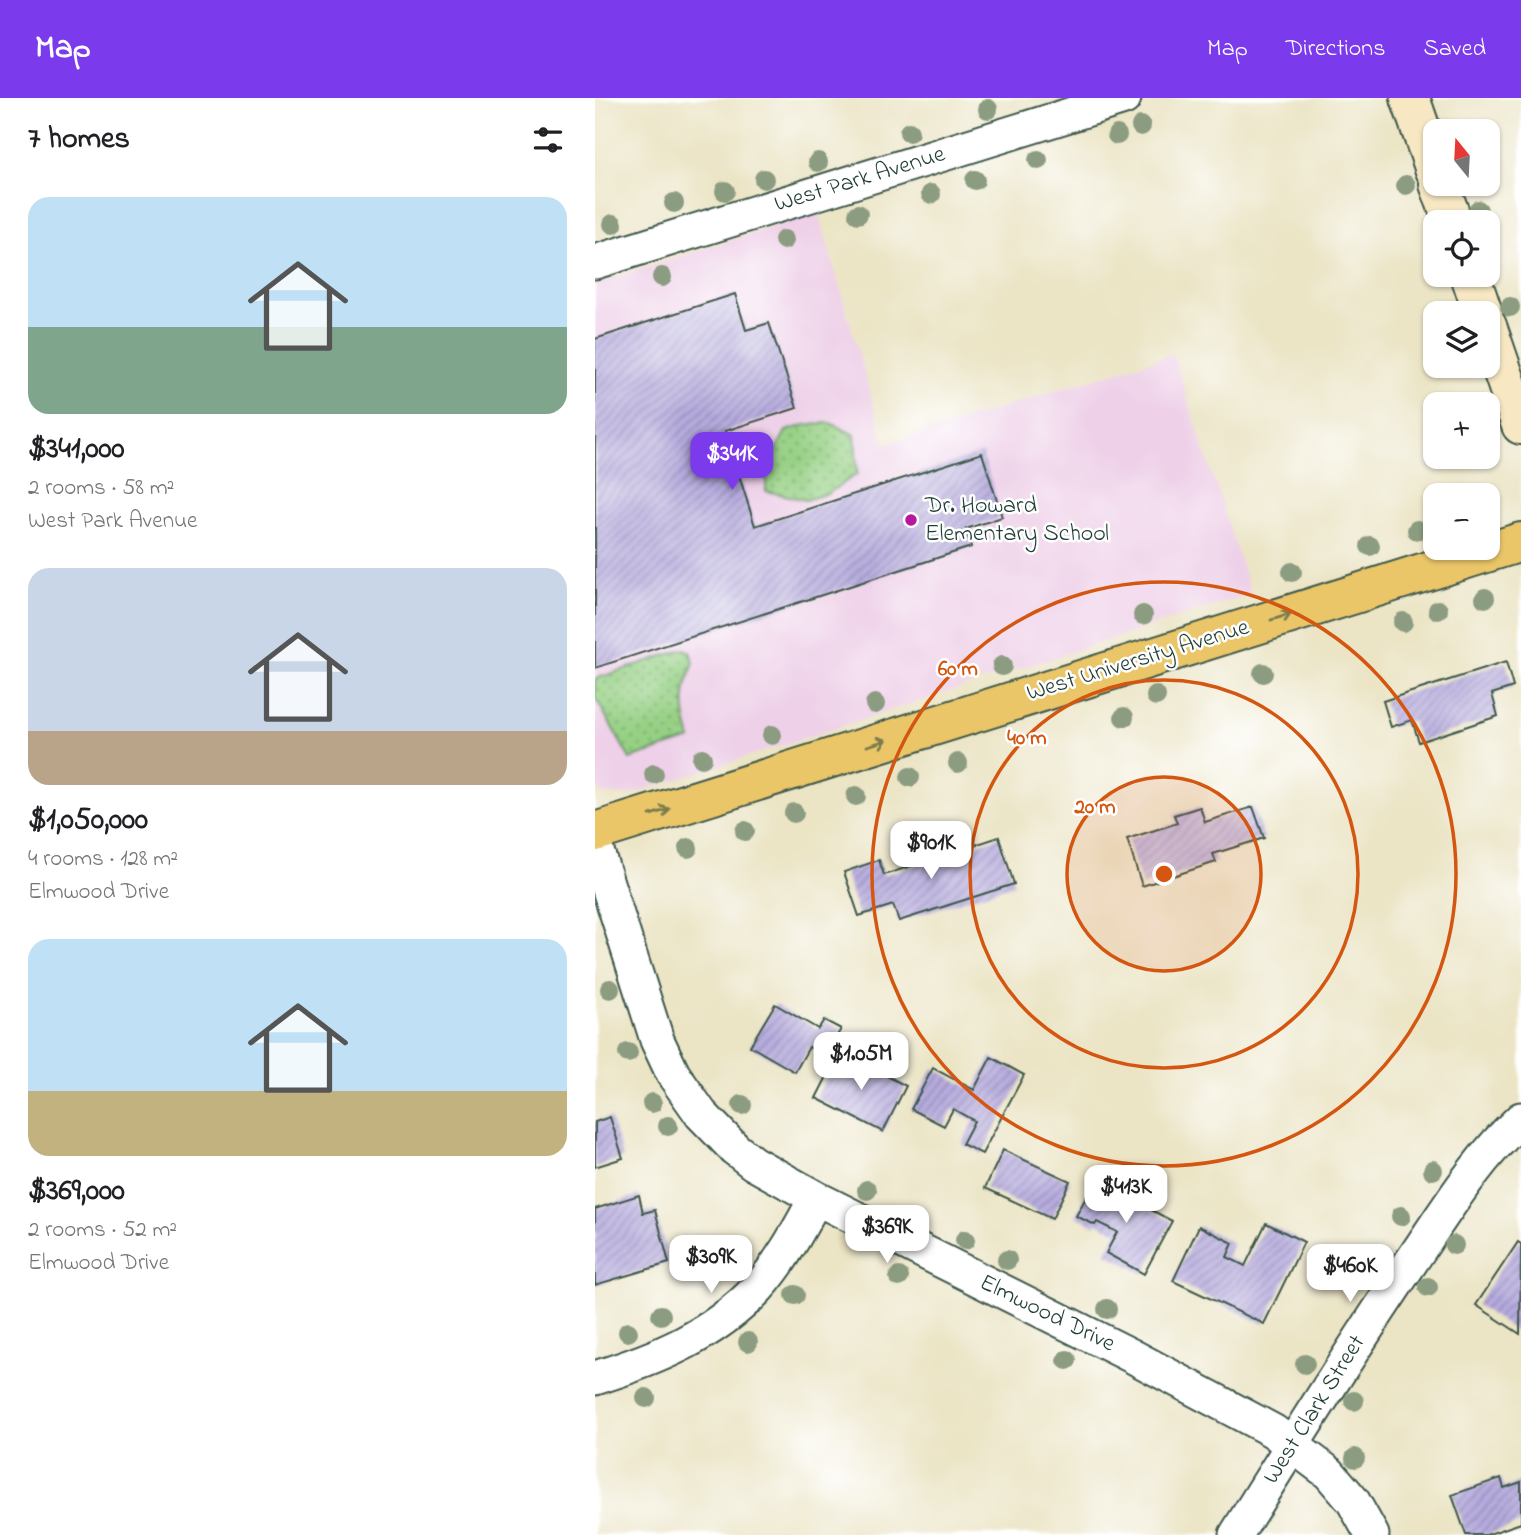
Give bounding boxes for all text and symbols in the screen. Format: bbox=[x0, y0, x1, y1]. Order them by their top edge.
text: Map bbox=[35, 25, 91, 73]
text: Map bbox=[1207, 32, 1248, 67]
text: Directions bbox=[1286, 32, 1385, 67]
text: Saved bbox=[1423, 32, 1486, 67]
text: 7 homes bbox=[28, 118, 130, 162]
north arrow bbox=[1423, 119, 1500, 196]
map controls bbox=[1423, 119, 1500, 560]
icon: filters bbox=[529, 121, 567, 159]
street label: West Park Avenue bbox=[770, 137, 950, 223]
button: locate bbox=[1423, 210, 1500, 287]
icon: home bbox=[235, 243, 361, 369]
button: layers bbox=[1423, 301, 1500, 378]
button: + bbox=[1423, 392, 1500, 469]
text: $341,000 bbox=[28, 428, 124, 472]
pin: $341K bbox=[683, 432, 781, 492]
text: $341K bbox=[706, 438, 758, 471]
text: 2 rooms · 58 m² bbox=[28, 472, 174, 505]
button: − bbox=[1423, 483, 1500, 560]
place label: Dr. Howard Elementary School bbox=[924, 489, 1109, 553]
text: West Park Avenue bbox=[28, 505, 197, 538]
marker: Dr. Howard Elementary School bbox=[903, 512, 919, 528]
one-way arrow bbox=[1270, 609, 1292, 622]
street label: West University Avenue bbox=[1023, 610, 1254, 712]
icon: home bbox=[235, 614, 361, 740]
text: 60 m bbox=[938, 655, 978, 685]
text: 40 m bbox=[1007, 724, 1047, 754]
one-way arrow bbox=[866, 736, 888, 749]
text: 20 m bbox=[1073, 793, 1116, 823]
text: $1,050,000 bbox=[28, 799, 148, 843]
one-way arrow bbox=[649, 804, 671, 817]
pin: $901K bbox=[882, 822, 980, 881]
text: $901K bbox=[906, 827, 956, 860]
text: 4 rooms · 128 m² bbox=[28, 843, 178, 876]
centre of rings bbox=[1152, 862, 1176, 886]
text: Elmwood Drive bbox=[28, 876, 169, 909]
icon: home bbox=[235, 985, 361, 1111]
pin: $1.05M bbox=[804, 1032, 918, 1092]
text: $1.05M bbox=[830, 1038, 892, 1071]
pin: $413K bbox=[1077, 1166, 1175, 1225]
text: $369,000 bbox=[28, 1170, 125, 1214]
text: $413K bbox=[1100, 1171, 1152, 1204]
pin: $369K bbox=[838, 1206, 936, 1265]
text: $369K bbox=[861, 1211, 913, 1244]
text: 2 rooms · 52 m² bbox=[28, 1214, 177, 1247]
pin: $309K bbox=[662, 1236, 760, 1295]
text: $309K bbox=[685, 1241, 737, 1274]
pin: $460K bbox=[1301, 1244, 1399, 1304]
text: Elmwood Drive bbox=[28, 1247, 169, 1280]
text: $460K bbox=[1323, 1250, 1377, 1283]
street label: Elmwood Drive bbox=[973, 1266, 1121, 1362]
street label: West Clark Street bbox=[1255, 1329, 1375, 1491]

